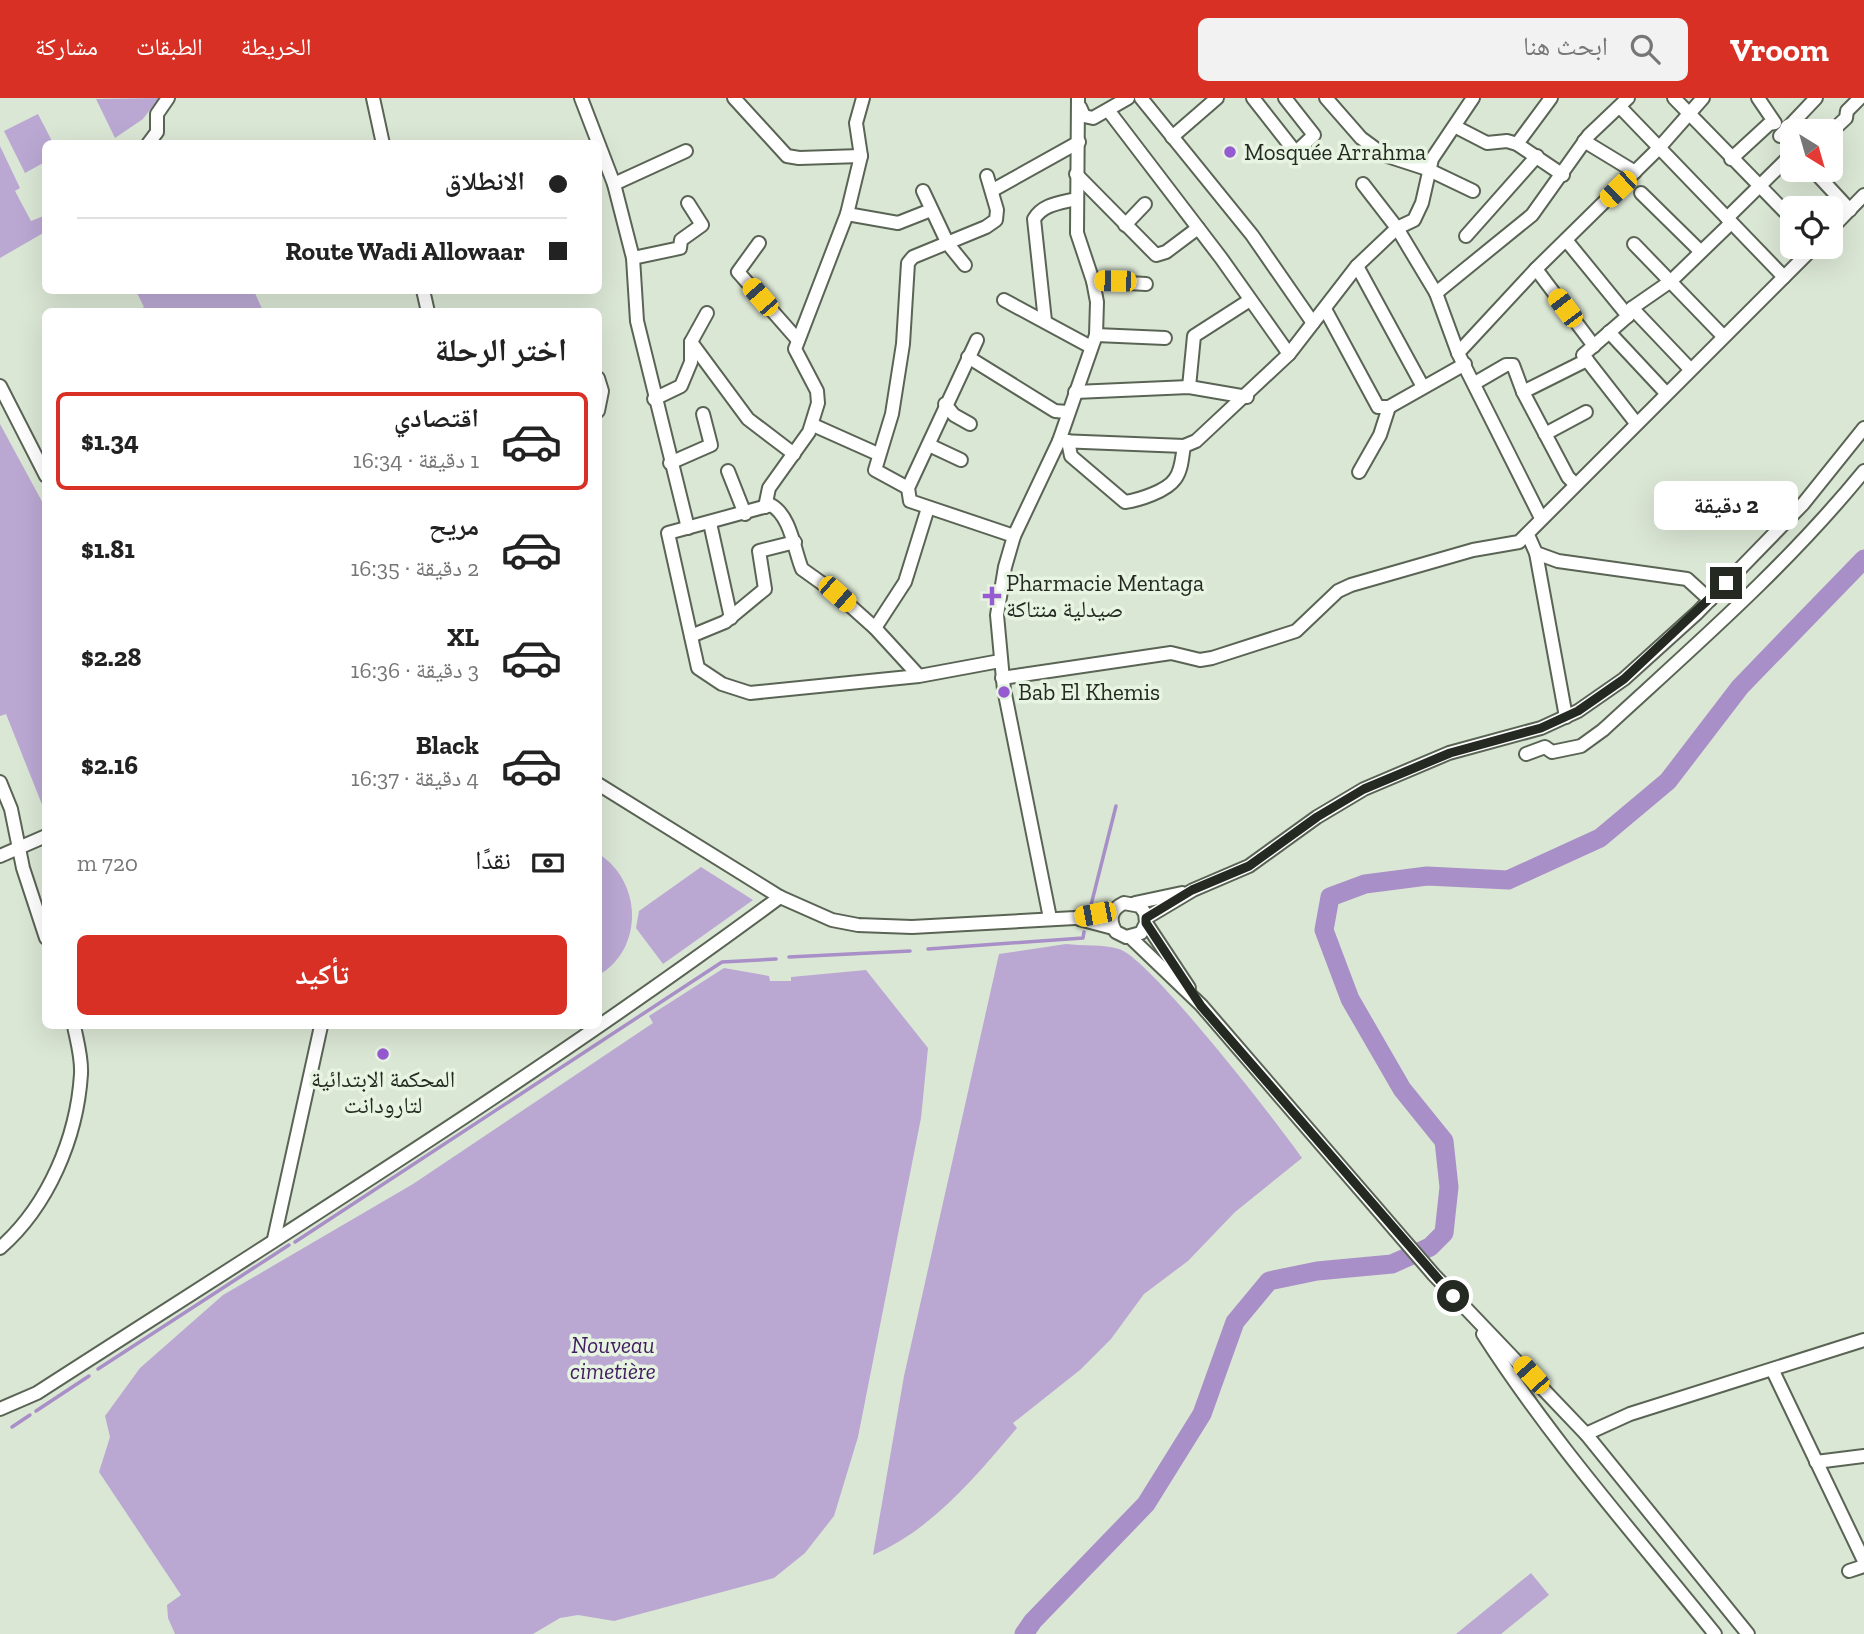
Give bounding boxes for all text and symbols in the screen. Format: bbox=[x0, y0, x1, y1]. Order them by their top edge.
search box bbox=[1198, 18, 1688, 81]
text: ابحث هنا bbox=[1523, 30, 1608, 62]
icon: search bbox=[1626, 30, 1664, 68]
text: Vroom bbox=[1730, 30, 1829, 69]
text: مشاركة bbox=[35, 32, 98, 61]
text: الطبقات bbox=[136, 32, 203, 61]
text: الخريطة bbox=[241, 32, 311, 61]
north arrow bbox=[1780, 119, 1843, 182]
map controls bbox=[1780, 119, 1843, 259]
place label: Mosquée Arrahma bbox=[1244, 138, 1426, 166]
marker: Mosquée Arrahma bbox=[1222, 144, 1238, 160]
text: الانطلاق bbox=[445, 165, 525, 197]
car bbox=[1596, 167, 1641, 211]
button: locate bbox=[1780, 196, 1843, 259]
text: Route Wadi Allowaar bbox=[285, 235, 525, 267]
car bbox=[1094, 270, 1137, 292]
car bbox=[739, 274, 782, 320]
car bbox=[1544, 285, 1587, 331]
text: اختر الرحلة bbox=[435, 331, 567, 369]
text: اقتصادي bbox=[394, 402, 479, 434]
icon: car bbox=[500, 410, 563, 473]
text: $1.34 bbox=[81, 425, 139, 457]
text: 1 دقيقة · 16:34 bbox=[353, 446, 479, 474]
callout: 2 دقيقة bbox=[1654, 482, 1798, 531]
text: 2 دقيقة bbox=[1694, 491, 1758, 519]
text: مريح bbox=[429, 510, 479, 542]
icon: car bbox=[500, 518, 563, 581]
text: $1.81 bbox=[81, 533, 135, 565]
text: 2 دقيقة · 16:35 bbox=[350, 554, 479, 582]
route end bbox=[1710, 567, 1742, 599]
place label: Pharmacie Mentaga صيدلية منتاكة bbox=[1006, 569, 1204, 623]
car bbox=[815, 572, 860, 616]
marker: Pharmacie Mentaga صيدلية منتاكة bbox=[984, 588, 1000, 604]
text: XL bbox=[447, 621, 479, 653]
icon: car bbox=[500, 626, 563, 689]
text: $2.28 bbox=[81, 641, 142, 673]
text: 3 دقيقة · 16:36 bbox=[351, 656, 479, 684]
place label: Bab El Khemis bbox=[1018, 678, 1160, 706]
marker: Bab El Khemis bbox=[996, 684, 1012, 700]
text: Black bbox=[416, 729, 479, 761]
icon: car bbox=[500, 734, 563, 797]
text: $2.16 bbox=[81, 749, 138, 781]
text: 4 دقيقة · 16:37 bbox=[351, 764, 479, 792]
text: نقدًا bbox=[475, 844, 511, 876]
icon: cash bbox=[529, 844, 567, 882]
text: 720 m bbox=[77, 849, 138, 877]
car bbox=[1073, 900, 1118, 928]
button: تأكيد bbox=[77, 935, 567, 1015]
marker: المحكمة الابتدائية لتارودانت bbox=[375, 1046, 391, 1062]
place label: المحكمة الابتدائية لتارودانت bbox=[311, 1065, 455, 1119]
route start bbox=[1437, 1280, 1469, 1312]
park label: Nouveau cimetière bbox=[570, 1331, 656, 1385]
car bbox=[1510, 1352, 1553, 1398]

